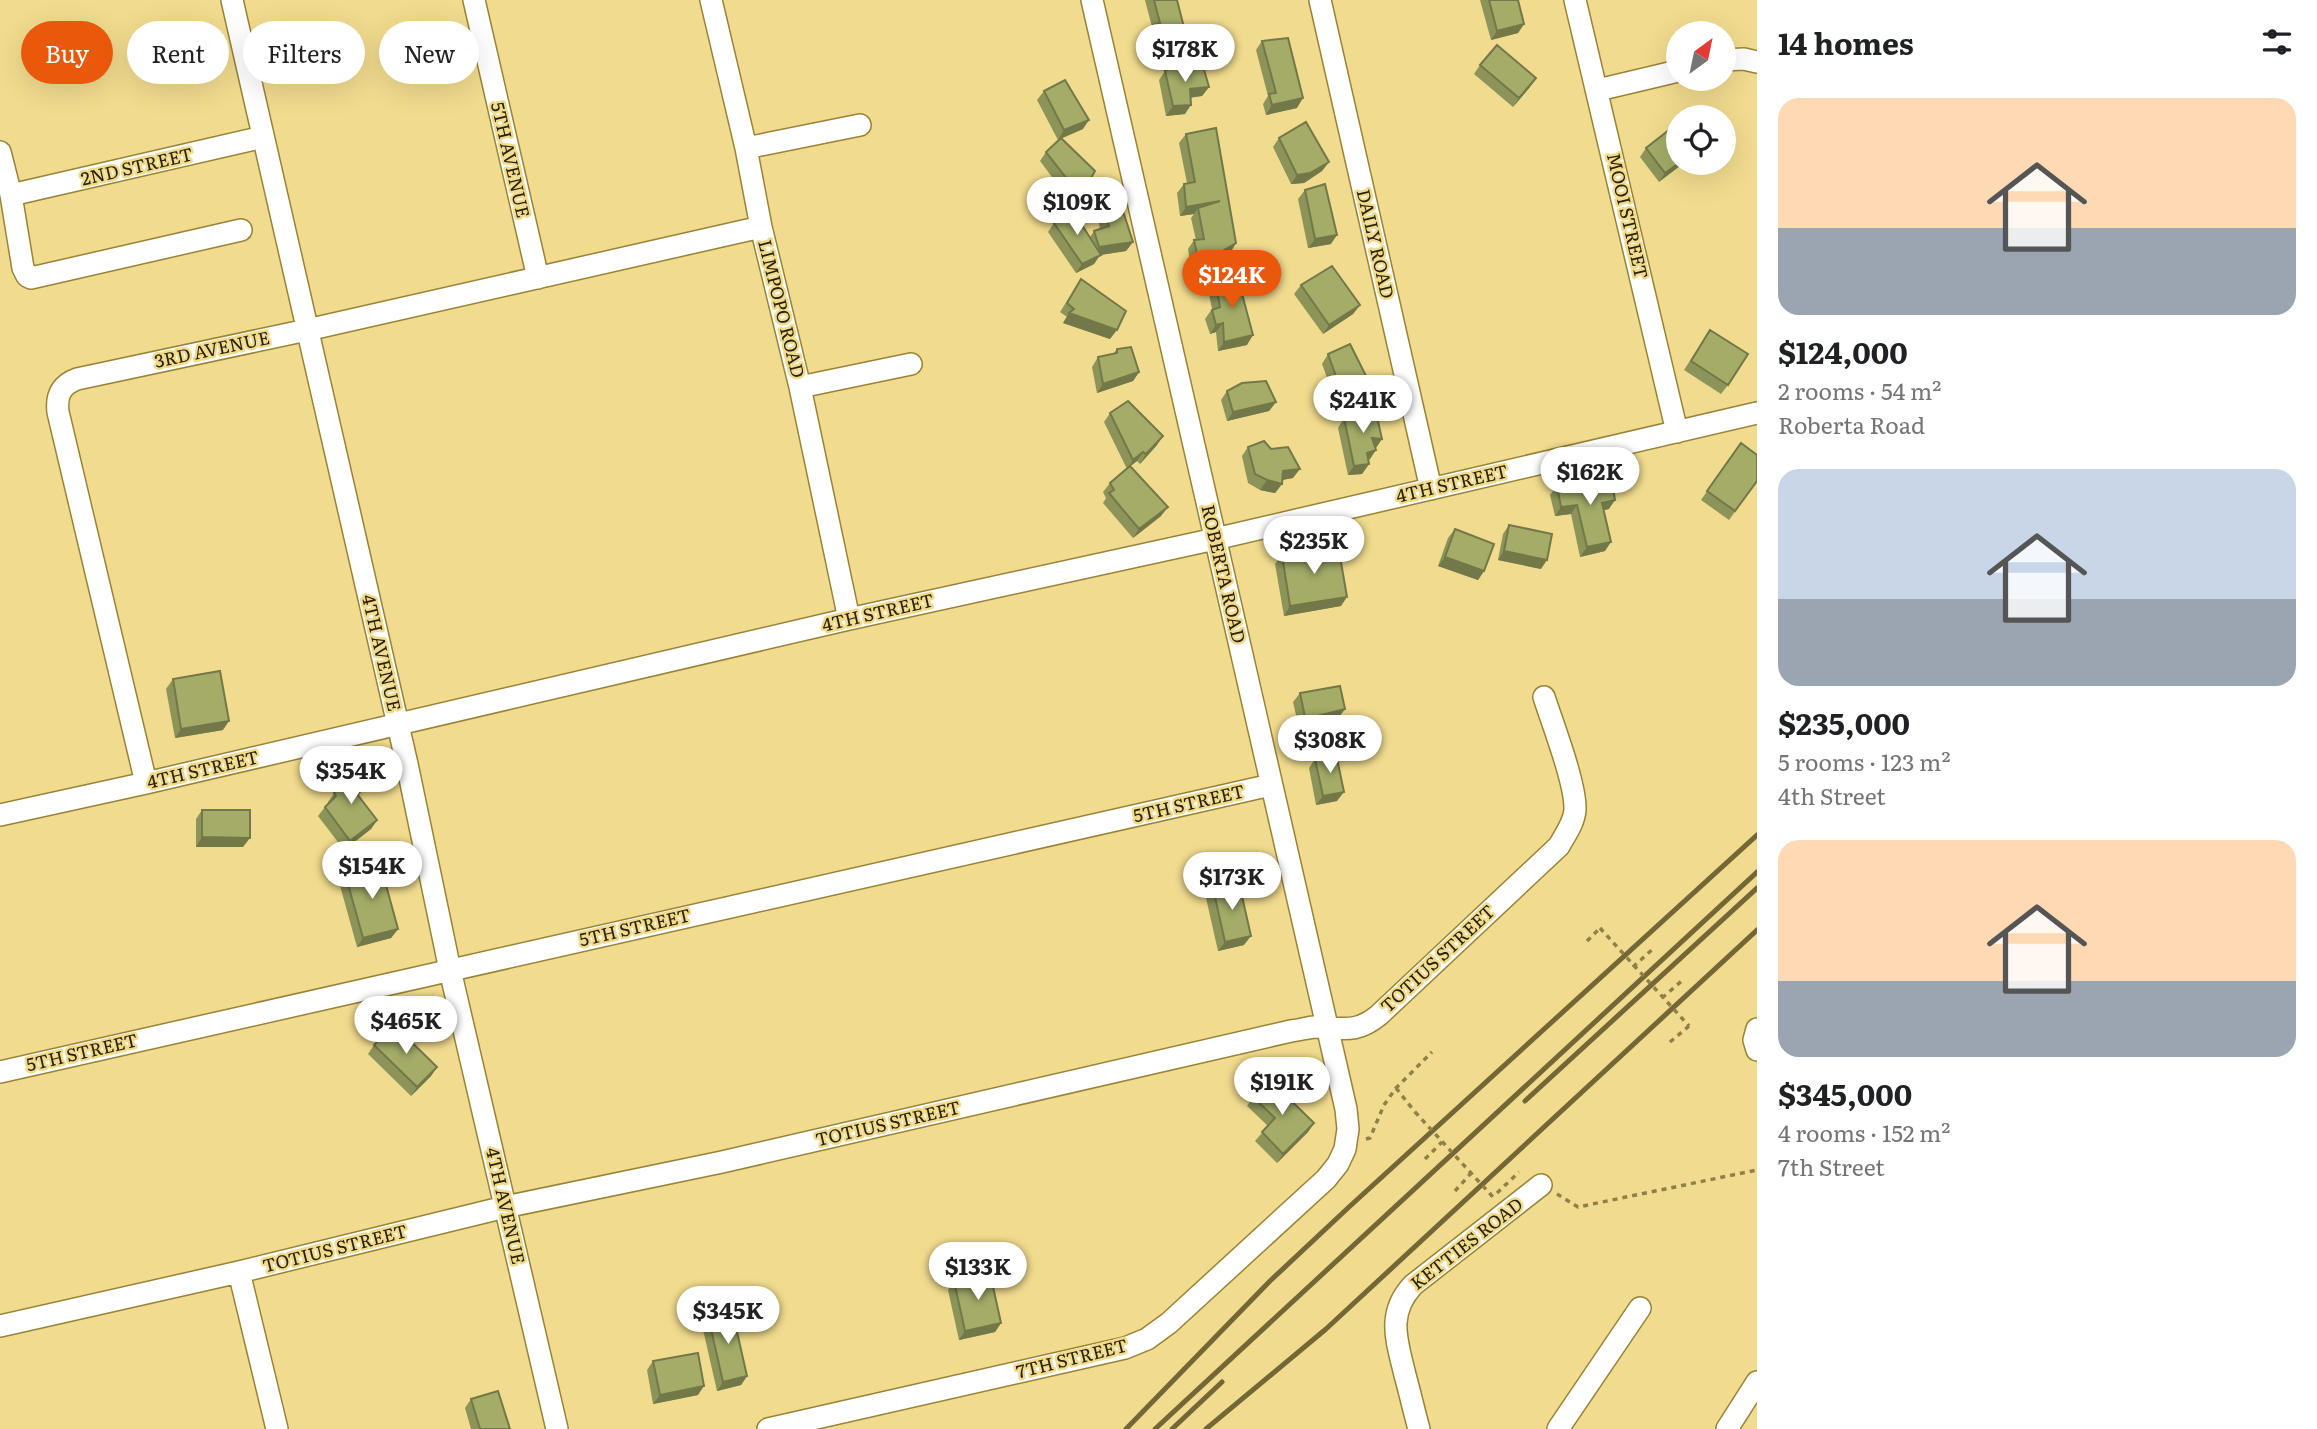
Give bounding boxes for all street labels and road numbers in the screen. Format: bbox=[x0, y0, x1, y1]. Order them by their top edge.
street label: 5TH AVENUE bbox=[485, 99, 538, 220]
street label: 2ND STREET bbox=[78, 140, 195, 192]
street label: MOOI STREET bbox=[1601, 150, 1656, 281]
street label: DAILY ROAD bbox=[1351, 186, 1402, 301]
street label: LIMPOPO ROAD bbox=[752, 237, 813, 381]
street label: 3RD AVENUE bbox=[152, 323, 272, 374]
street label: 4TH STREET bbox=[1393, 457, 1510, 509]
street label: ROBERTA ROAD bbox=[1195, 502, 1254, 646]
street label: 4TH STREET bbox=[819, 586, 936, 638]
street label: 4TH AVENUE bbox=[356, 592, 409, 714]
street label: 4TH STREET bbox=[144, 743, 261, 795]
street label: 5TH STREET bbox=[1130, 777, 1247, 828]
street label: TOTIUS STREET bbox=[1374, 898, 1500, 1018]
street label: 5TH STREET bbox=[576, 901, 693, 952]
street label: 5TH STREET bbox=[23, 1026, 140, 1077]
street label: TOTIUS STREET bbox=[812, 1093, 963, 1152]
street label: 4TH AVENUE bbox=[480, 1145, 533, 1267]
street label: KETTIES ROAD bbox=[1404, 1190, 1528, 1295]
street label: TOTIUS STREET bbox=[260, 1217, 410, 1279]
street label: 7TH STREET bbox=[1013, 1331, 1130, 1384]

